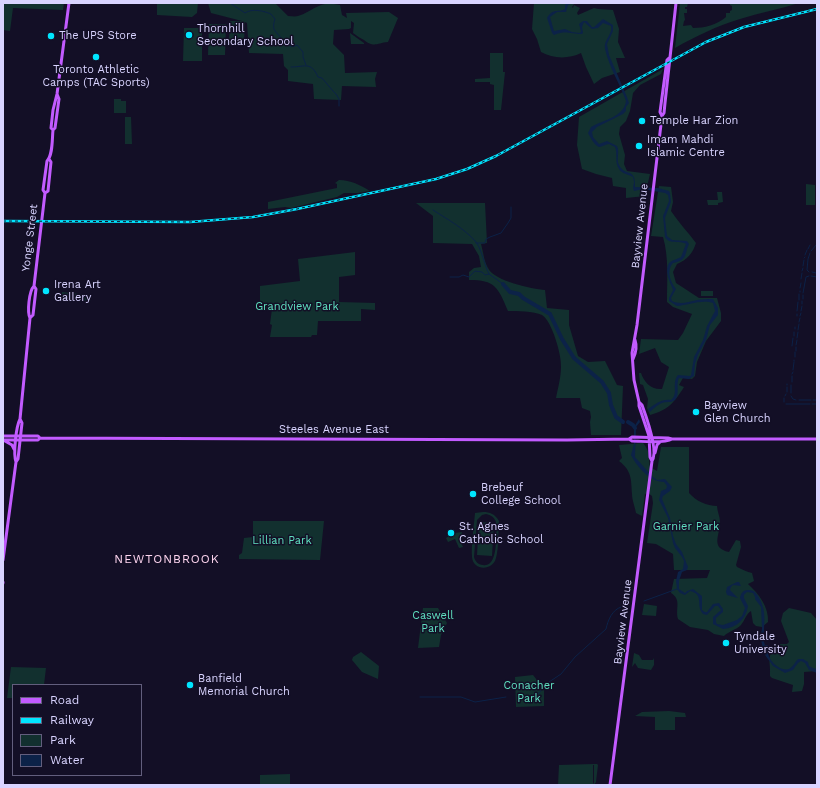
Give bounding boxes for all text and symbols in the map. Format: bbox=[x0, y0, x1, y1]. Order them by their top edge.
place label: Thornhill Secondary School bbox=[197, 22, 294, 48]
place label: The UPS Store bbox=[59, 29, 137, 43]
marker: Thornhill Secondary School bbox=[184, 30, 194, 40]
marker: The UPS Store bbox=[46, 31, 56, 41]
marker: Toronto Athletic Camps (TAC Sports) bbox=[91, 52, 101, 62]
place label: Toronto Athletic Camps (TAC Sports) bbox=[43, 63, 149, 89]
place label: Temple Har Zion bbox=[650, 114, 738, 128]
marker: Temple Har Zion bbox=[637, 116, 647, 126]
place label: Imam Mahdi Islamic Centre bbox=[647, 133, 725, 159]
marker: Imam Mahdi Islamic Centre bbox=[634, 141, 644, 151]
street label: Bayview Avenue bbox=[629, 183, 651, 269]
street label: Yonge Street bbox=[19, 203, 41, 273]
place label: Irena Art Gallery bbox=[54, 278, 101, 304]
marker: Irena Art Gallery bbox=[41, 286, 51, 296]
park label: Grandview Park bbox=[255, 300, 339, 314]
place label: Bayview Glen Church bbox=[704, 399, 771, 425]
marker: Bayview Glen Church bbox=[691, 407, 701, 417]
street label: Steeles Avenue East bbox=[279, 423, 389, 437]
place label: Brebeuf College School bbox=[481, 481, 561, 507]
marker: Brebeuf College School bbox=[468, 489, 478, 499]
place label: St. Agnes Catholic School bbox=[459, 520, 543, 546]
park label: Garnier Park bbox=[653, 520, 719, 534]
marker: St. Agnes Catholic School bbox=[446, 528, 456, 538]
park label: Lillian Park bbox=[252, 534, 312, 548]
district label: NEWTONBROOK bbox=[114, 552, 220, 566]
street label: Bayview Avenue bbox=[611, 579, 635, 665]
park label: Caswell Park bbox=[412, 609, 454, 635]
place label: Tyndale University bbox=[734, 630, 787, 656]
marker: Tyndale University bbox=[721, 638, 731, 648]
place label: Banfield Memorial Church bbox=[198, 672, 290, 698]
park label: Conacher Park bbox=[504, 679, 554, 705]
marker: Banfield Memorial Church bbox=[185, 680, 195, 690]
legend bbox=[12, 684, 142, 776]
text: Road bbox=[50, 693, 79, 707]
text: Railway bbox=[50, 713, 94, 727]
text: Park bbox=[50, 733, 76, 747]
text: Water bbox=[50, 753, 84, 767]

